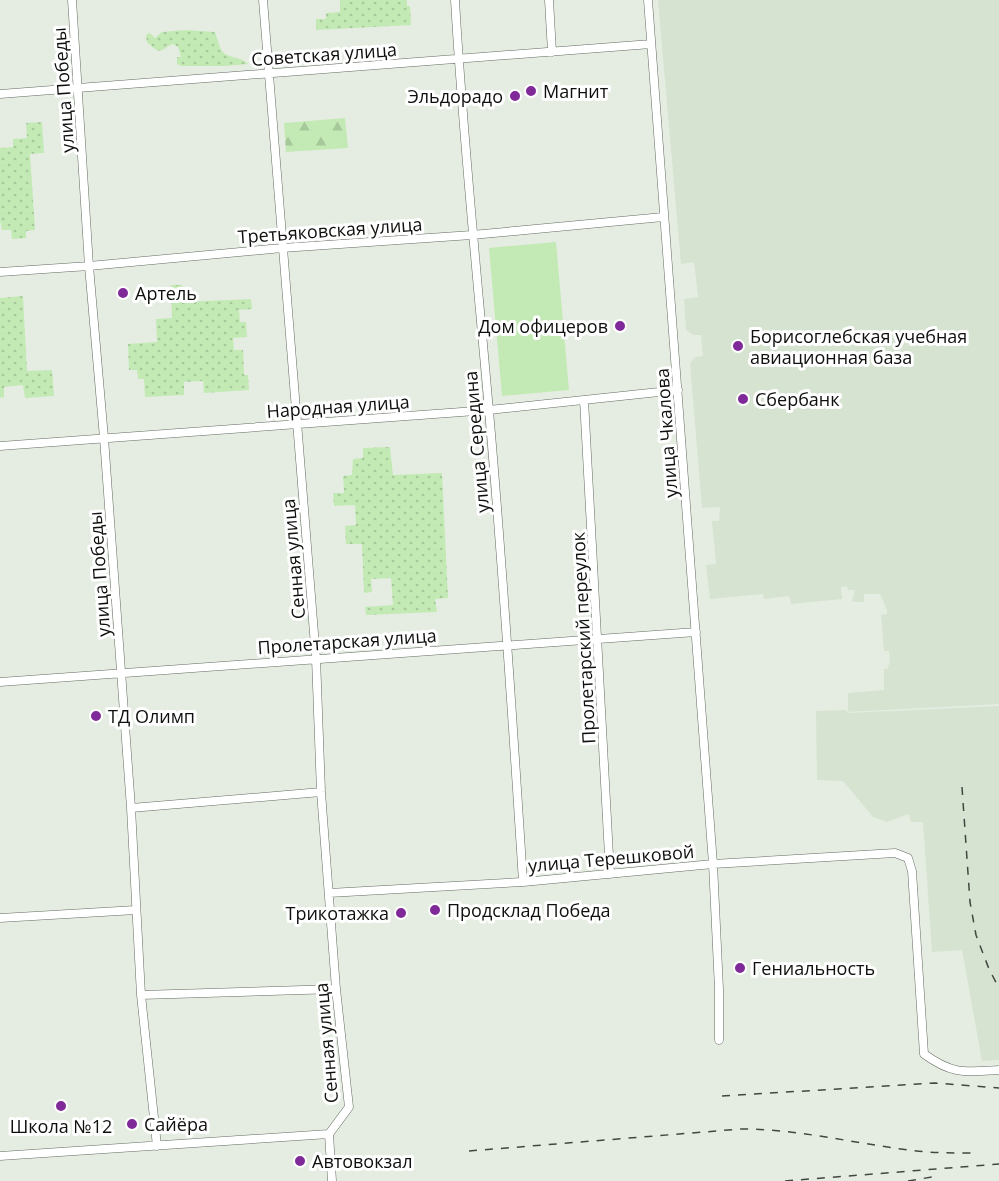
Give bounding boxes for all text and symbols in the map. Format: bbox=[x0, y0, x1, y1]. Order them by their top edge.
street label: улица Победы bbox=[47, 27, 79, 153]
street label: Советская улица bbox=[250, 37, 398, 71]
place label: Магнит bbox=[543, 79, 609, 103]
place label: Эльдорадо bbox=[407, 84, 503, 108]
marker: Магнит bbox=[524, 84, 538, 98]
marker: Эльдорадо bbox=[508, 89, 522, 103]
street label: Третьяковская улица bbox=[237, 212, 423, 248]
place label: Артель bbox=[135, 281, 197, 305]
marker: Артель bbox=[116, 286, 130, 300]
place label: Дом офицеров bbox=[478, 314, 608, 338]
marker: Дом офицеров bbox=[613, 319, 627, 333]
place label: Борисоглебская учебная авиационная база bbox=[750, 324, 967, 369]
marker: Борисоглебская учебная авиационная база bbox=[731, 339, 745, 353]
street label: улица Чкалова bbox=[649, 367, 683, 499]
street label: улица Середина bbox=[458, 370, 494, 514]
place label: Сбербанк bbox=[755, 387, 840, 411]
street label: Народная улица bbox=[266, 389, 410, 423]
marker: Сбербанк bbox=[736, 392, 750, 406]
street label: Сенная улица bbox=[276, 498, 310, 620]
street label: улица Победы bbox=[83, 511, 115, 637]
street label: Пролетарский переулок bbox=[565, 531, 601, 745]
street label: Пролетарская улица bbox=[257, 623, 437, 659]
place label: ТД Олимп bbox=[108, 704, 195, 728]
marker: ТД Олимп bbox=[89, 709, 103, 723]
street label: улица Терешковой bbox=[527, 839, 695, 877]
place label: Продсклад Победа bbox=[447, 898, 611, 922]
place label: Трикотажка bbox=[286, 901, 389, 925]
marker: Продсклад Победа bbox=[428, 903, 442, 917]
marker: Трикотажка bbox=[394, 906, 408, 920]
place label: Гениальность bbox=[752, 956, 875, 980]
marker: Гениальность bbox=[733, 961, 747, 975]
street label: Сенная улица bbox=[309, 982, 343, 1104]
marker: Школа №12 bbox=[54, 1099, 68, 1113]
place label: Сайёра bbox=[144, 1112, 208, 1136]
place label: Школа №12 bbox=[10, 1114, 112, 1138]
marker: Сайёра bbox=[125, 1117, 139, 1131]
place label: Автовокзал bbox=[312, 1149, 413, 1173]
marker: Автовокзал bbox=[293, 1154, 307, 1168]

